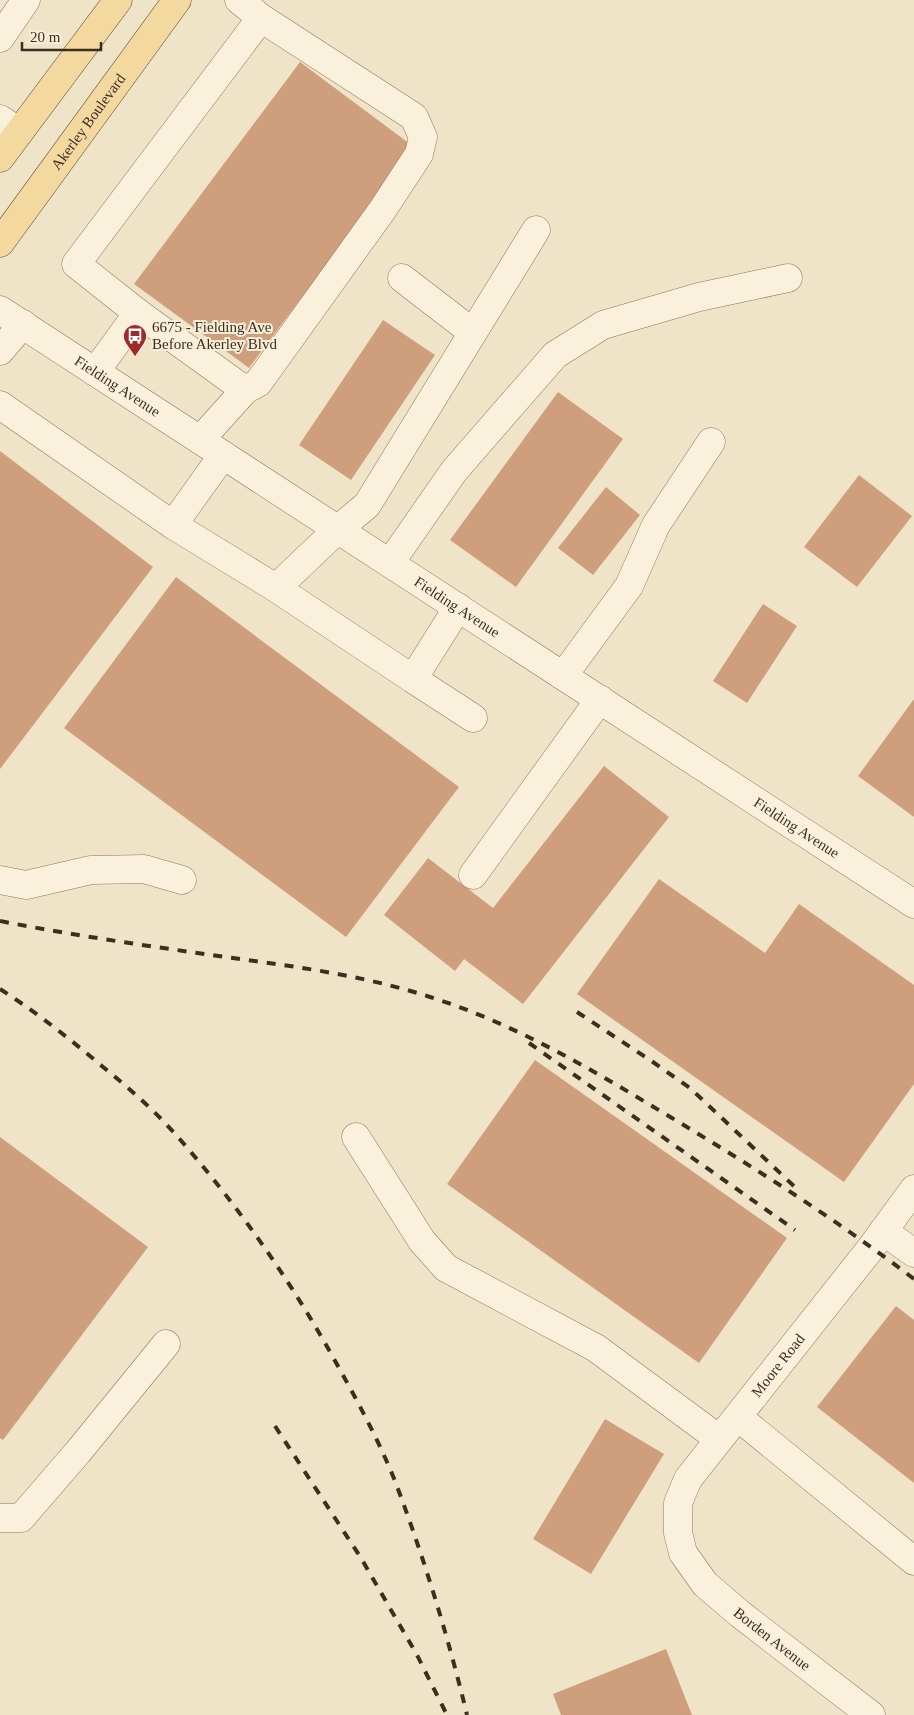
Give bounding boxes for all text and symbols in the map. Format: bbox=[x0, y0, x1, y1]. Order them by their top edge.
scale bar bbox=[22, 20, 101, 52]
text: 20 m bbox=[30, 29, 61, 45]
street label: Akerley Boulevard bbox=[48, 70, 129, 173]
place label: 6675 - Fielding Ave Before Akerley Blvd bbox=[152, 319, 277, 352]
bus stop icon: 6675 - Fielding Ave Before Akerley Blvd bbox=[122, 323, 148, 357]
street label: Fielding Avenue bbox=[72, 353, 163, 420]
street label: Fielding Avenue bbox=[411, 573, 503, 641]
street label: Fielding Avenue bbox=[751, 794, 843, 861]
street label: Moore Road bbox=[748, 1331, 808, 1400]
street label: Borden Avenue bbox=[731, 1604, 814, 1674]

